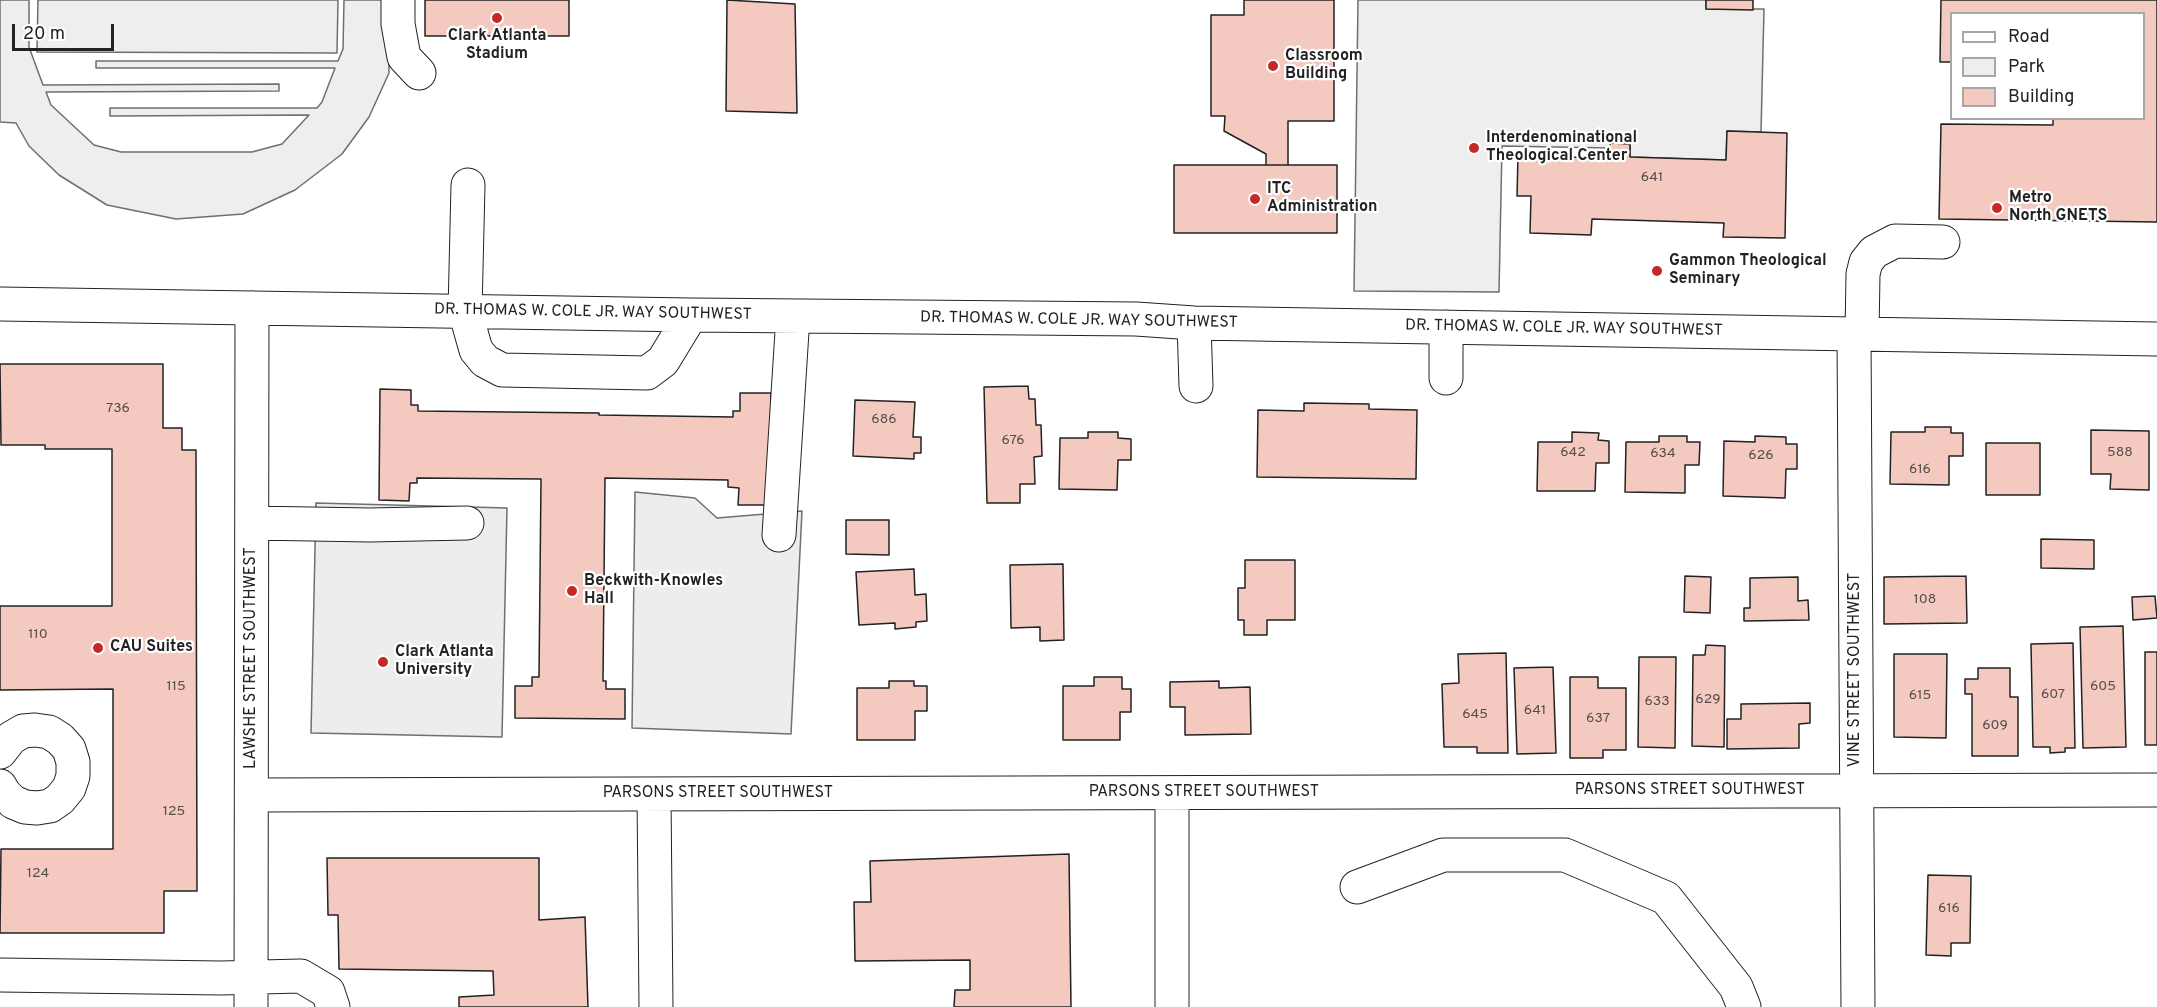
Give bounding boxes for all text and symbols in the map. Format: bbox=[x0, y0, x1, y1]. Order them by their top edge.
marker: Clark Atlanta Stadium bbox=[490, 11, 504, 25]
scale bar bbox=[15, 12, 117, 50]
legend bbox=[1950, 12, 2145, 120]
text: 20 m bbox=[23, 23, 65, 46]
text: Road bbox=[2008, 26, 2050, 49]
place label: Clark Atlanta Stadium bbox=[448, 27, 546, 65]
place label: Classroom Building bbox=[1285, 47, 1363, 85]
text: Park bbox=[2008, 56, 2045, 79]
marker: Classroom Building bbox=[1266, 59, 1280, 73]
text: Building bbox=[2008, 86, 2074, 109]
place label: Interdenominational Theological Center bbox=[1486, 129, 1637, 167]
marker: Interdenominational Theological Center bbox=[1467, 141, 1481, 155]
house number: 641 bbox=[1641, 170, 1663, 186]
place label: ITC Administration bbox=[1267, 180, 1377, 218]
place label: Metro North GNETS bbox=[2009, 189, 2107, 227]
marker: ITC Administration bbox=[1248, 192, 1262, 206]
marker: Metro North GNETS bbox=[1990, 201, 2004, 215]
place label: Gammon Theological Seminary bbox=[1669, 252, 1827, 290]
marker: Gammon Theological Seminary bbox=[1650, 264, 1664, 278]
street label: DR. THOMAS W. COLE JR. WAY SOUTHWEST bbox=[434, 301, 752, 325]
street label: DR. THOMAS W. COLE JR. WAY SOUTHWEST bbox=[920, 309, 1238, 333]
street label: DR. THOMAS W. COLE JR. WAY SOUTHWEST bbox=[1405, 317, 1723, 341]
house number: 736 bbox=[106, 401, 130, 417]
house number: 686 bbox=[871, 412, 897, 428]
house number: 676 bbox=[1001, 433, 1025, 449]
house number: 642 bbox=[1560, 445, 1586, 461]
house number: 588 bbox=[2107, 445, 2133, 461]
house number: 634 bbox=[1650, 446, 1676, 462]
house number: 626 bbox=[1748, 448, 1774, 464]
house number: 616 bbox=[1909, 462, 1931, 478]
street label: LAWSHE STREET SOUTHWEST bbox=[242, 547, 262, 769]
place label: Beckwith-Knowles Hall bbox=[584, 572, 723, 610]
street label: VINE STREET SOUTHWEST bbox=[1846, 573, 1866, 767]
marker: Beckwith-Knowles Hall bbox=[565, 584, 579, 598]
house number: 108 bbox=[1914, 592, 1936, 608]
house number: 110 bbox=[28, 627, 48, 643]
place label: CAU Suites bbox=[110, 638, 193, 658]
marker: CAU Suites bbox=[91, 641, 105, 655]
place label: Clark Atlanta University bbox=[395, 643, 494, 681]
marker: Clark Atlanta University bbox=[376, 655, 390, 669]
house number: 115 bbox=[166, 679, 186, 695]
house number: 605 bbox=[2090, 679, 2116, 695]
house number: 607 bbox=[2041, 687, 2065, 703]
house number: 615 bbox=[1909, 688, 1931, 704]
house number: 629 bbox=[1695, 692, 1721, 708]
house number: 633 bbox=[1644, 694, 1670, 710]
house number: 641 bbox=[1524, 703, 1546, 719]
house number: 645 bbox=[1462, 707, 1488, 723]
house number: 637 bbox=[1586, 711, 1610, 727]
house number: 609 bbox=[1982, 718, 2008, 734]
street label: PARSONS STREET SOUTHWEST bbox=[1575, 781, 1805, 801]
street label: PARSONS STREET SOUTHWEST bbox=[1089, 783, 1319, 803]
street label: PARSONS STREET SOUTHWEST bbox=[603, 784, 833, 804]
house number: 125 bbox=[163, 804, 185, 820]
house number: 124 bbox=[27, 866, 49, 882]
house number: 616 bbox=[1938, 901, 1960, 917]

